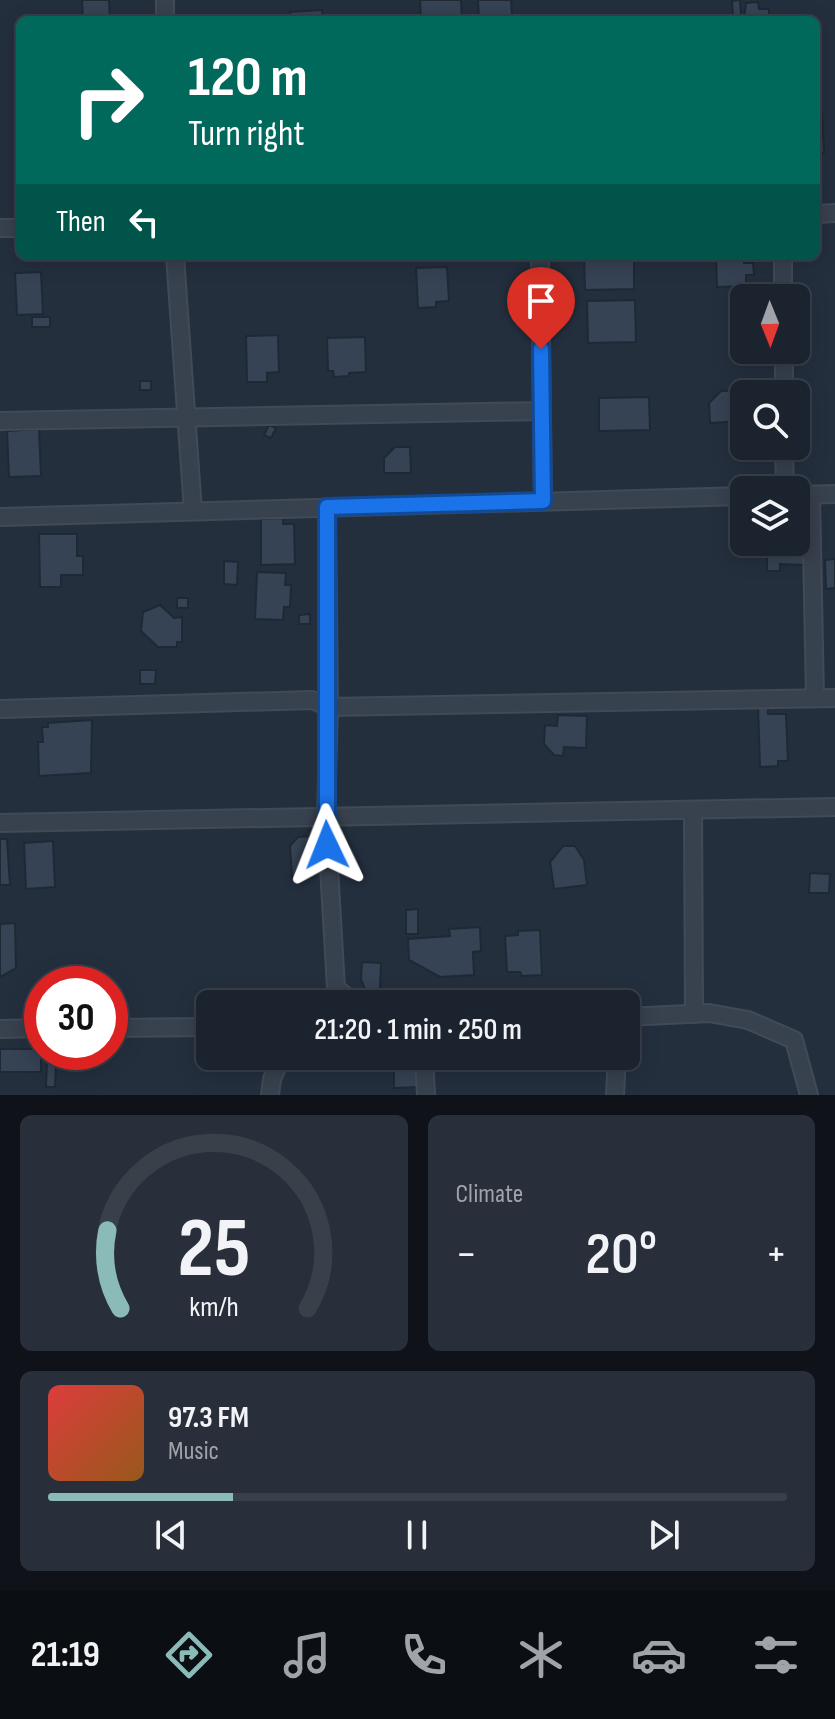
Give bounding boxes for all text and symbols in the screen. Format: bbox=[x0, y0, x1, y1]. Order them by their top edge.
text: 120 m bbox=[188, 45, 308, 112]
icon: right bbox=[56, 48, 160, 152]
text: Turn right bbox=[188, 113, 305, 156]
icon: left bbox=[122, 200, 166, 244]
text: Then bbox=[56, 204, 106, 240]
pin bbox=[507, 267, 575, 349]
icon: arrive bbox=[519, 279, 563, 323]
north arrow bbox=[730, 284, 810, 364]
map controls bbox=[730, 284, 810, 556]
button: search bbox=[730, 380, 810, 460]
button: layers bbox=[730, 476, 810, 556]
position arrow bbox=[285, 803, 369, 887]
speed limit sign: 30 bbox=[24, 966, 128, 1070]
text: 21:20 · 1 min · 250 m bbox=[314, 1012, 522, 1048]
text: Climate bbox=[456, 1179, 523, 1210]
text: 25 bbox=[177, 1200, 250, 1300]
text: 20° bbox=[585, 1219, 657, 1291]
text: − bbox=[456, 1228, 477, 1281]
text: + bbox=[765, 1228, 787, 1281]
text: km/h bbox=[189, 1290, 238, 1325]
text: 97.3 FM bbox=[168, 1400, 249, 1436]
text: Music bbox=[168, 1436, 219, 1467]
icon: previous bbox=[149, 1513, 193, 1557]
icon: pause bbox=[395, 1513, 439, 1557]
icon: next bbox=[642, 1513, 686, 1557]
icon: directions bbox=[161, 1627, 217, 1683]
icon: music bbox=[279, 1627, 335, 1683]
icon: phone bbox=[396, 1627, 452, 1683]
icon: climate bbox=[513, 1627, 569, 1683]
icon: car bbox=[631, 1627, 687, 1683]
icon: filters bbox=[748, 1627, 804, 1683]
text: 21:19 bbox=[31, 1634, 100, 1677]

